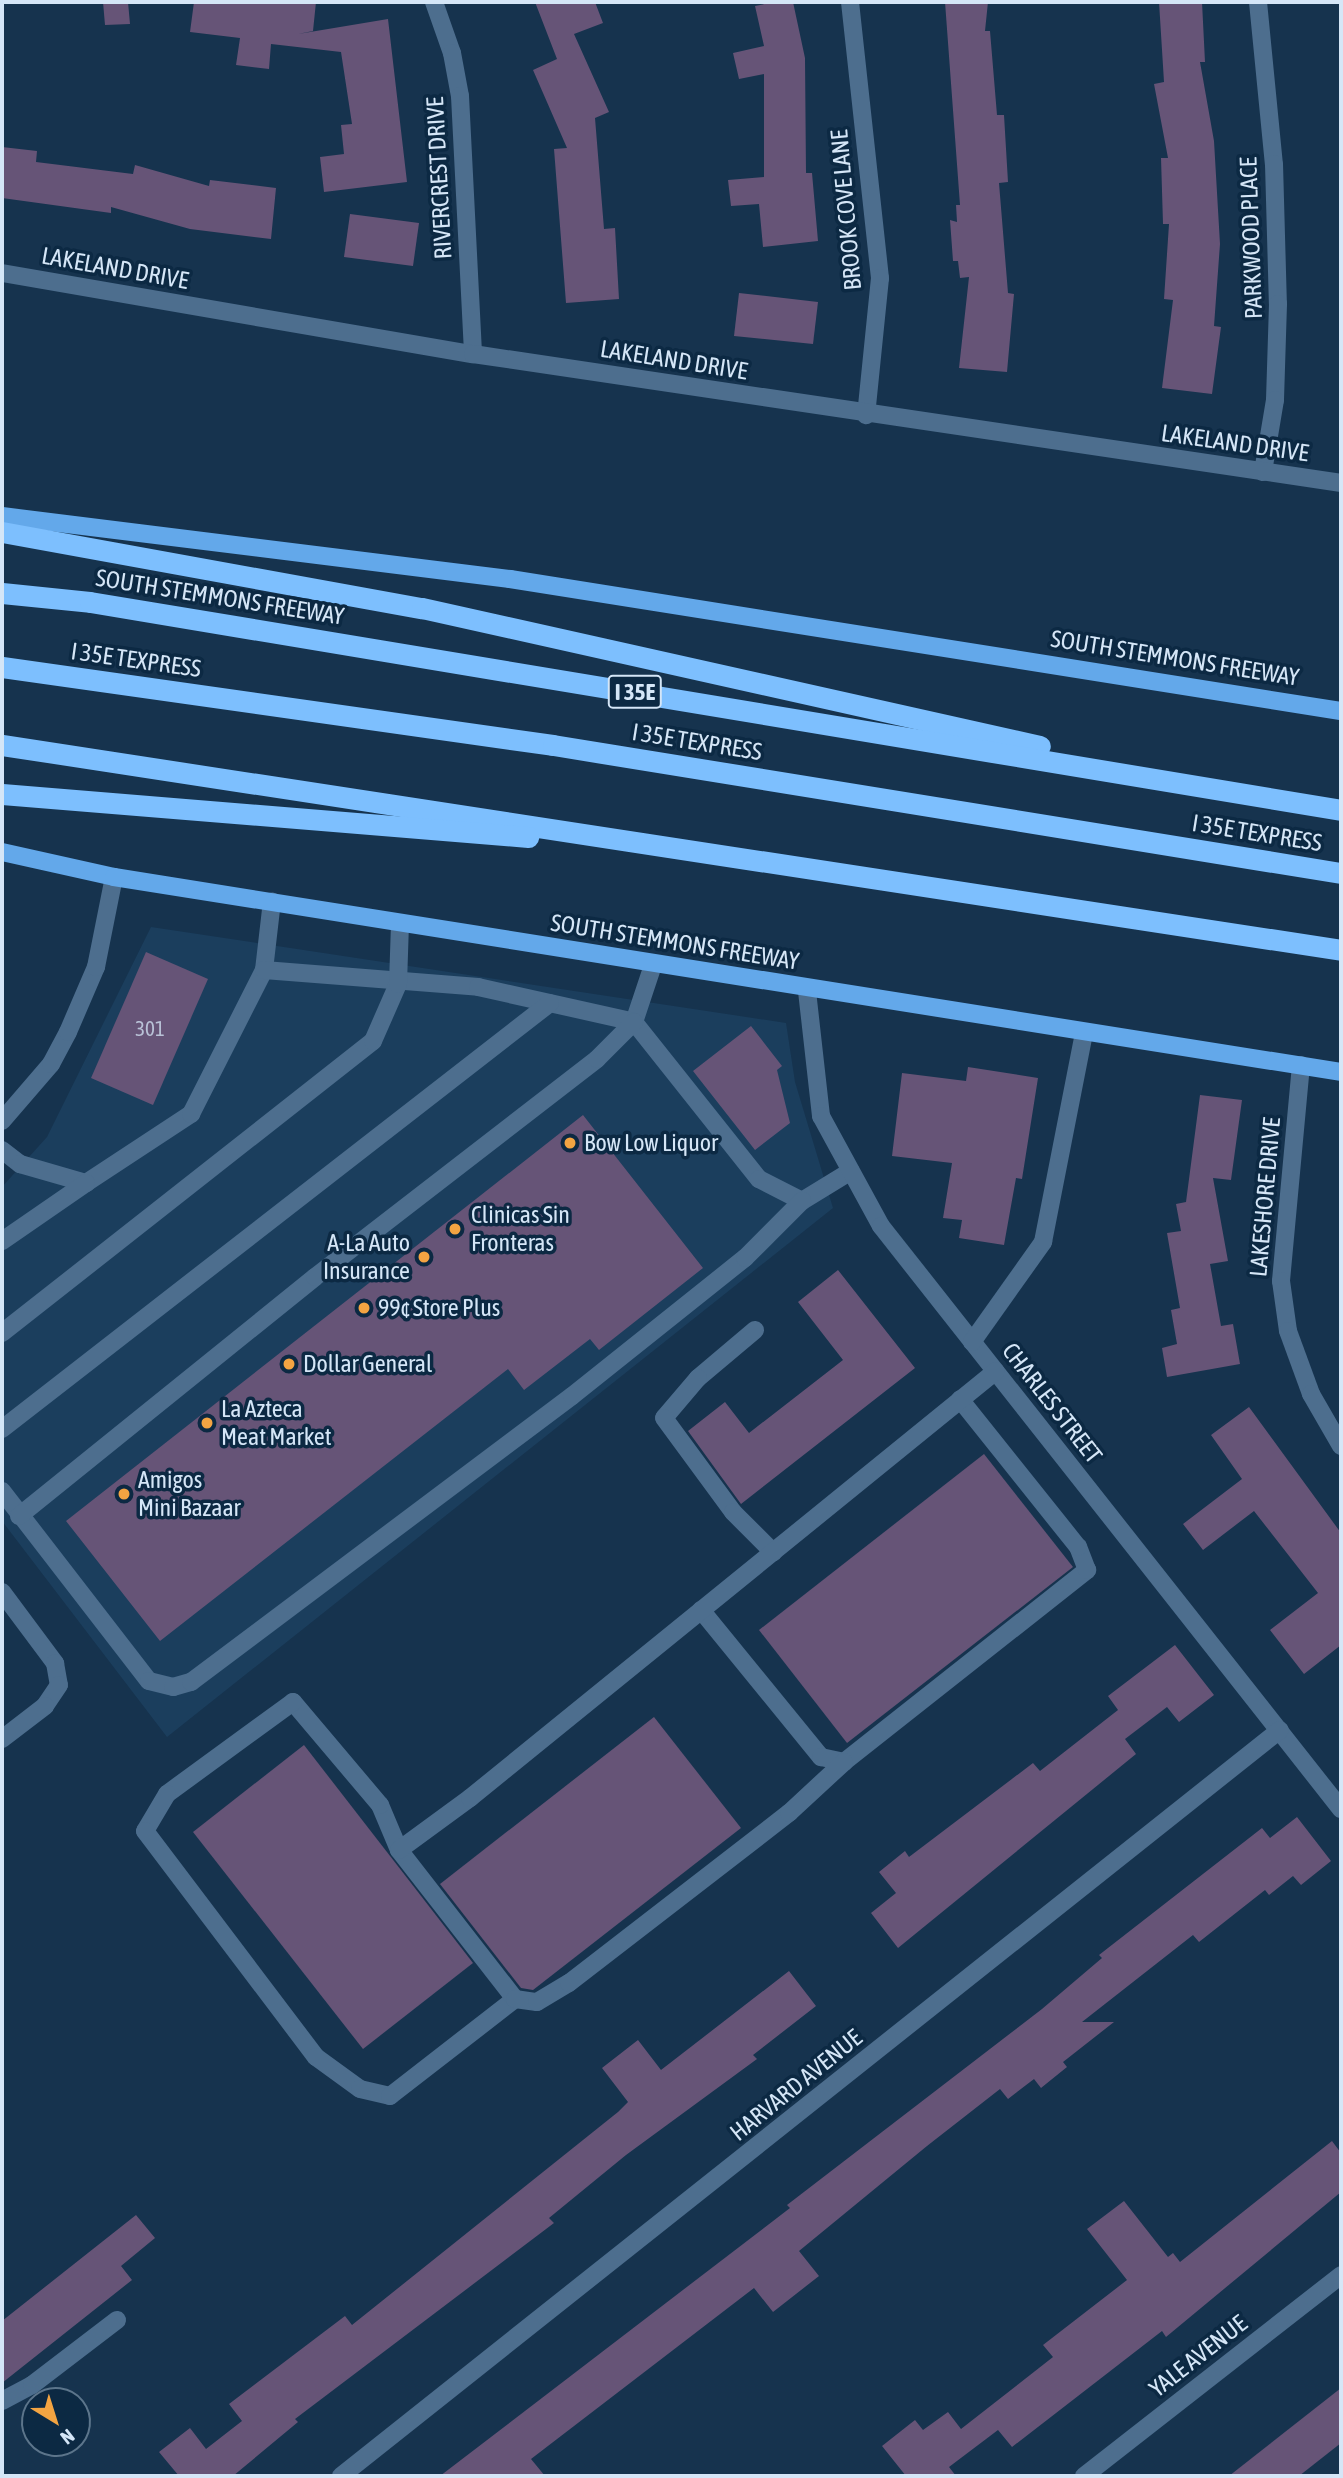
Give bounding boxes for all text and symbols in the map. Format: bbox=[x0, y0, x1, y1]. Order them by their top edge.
street label: RIVERCREST DRIVE bbox=[420, 96, 458, 260]
street label: BROOK COVE LANE bbox=[825, 129, 867, 291]
street label: PARKWOOD PLACE bbox=[1234, 157, 1268, 319]
street label: LAKELAND DRIVE bbox=[39, 241, 191, 295]
street label: LAKELAND DRIVE bbox=[598, 334, 750, 386]
street label: LAKELAND DRIVE bbox=[1159, 418, 1311, 468]
street label: SOUTH STEMMONS FREEWAY bbox=[94, 563, 346, 631]
street label: SOUTH STEMMONS FREEWAY bbox=[1049, 624, 1301, 692]
street label: I 35E TEXPRESS bbox=[69, 637, 203, 683]
road number: I 35E bbox=[607, 672, 663, 712]
street label: I 35E TEXPRESS bbox=[630, 718, 764, 766]
street label: I 35E TEXPRESS bbox=[1190, 809, 1324, 857]
street label: SOUTH STEMMONS FREEWAY bbox=[549, 908, 801, 976]
house number: 301 bbox=[135, 1015, 165, 1041]
street label: LAKESHORE DRIVE bbox=[1244, 1116, 1286, 1278]
place label: Bow Low Liquor bbox=[584, 1129, 718, 1157]
marker: Bow Low Liquor bbox=[562, 1135, 578, 1151]
place label: Clinicas Sin Fronteras bbox=[471, 1201, 570, 1257]
marker: Clinicas Sin Fronteras bbox=[445, 1219, 465, 1239]
place label: A-La Auto Insurance bbox=[323, 1229, 410, 1285]
marker: A-La Auto Insurance bbox=[416, 1249, 432, 1265]
place label: 99¢ Store Plus bbox=[378, 1294, 500, 1322]
marker: 99¢ Store Plus bbox=[356, 1300, 372, 1316]
street label: CHARLES STREET bbox=[996, 1337, 1108, 1469]
place label: Dollar General bbox=[303, 1350, 432, 1378]
marker: Dollar General bbox=[281, 1356, 297, 1372]
place label: La Azteca Meat Market bbox=[221, 1395, 332, 1451]
marker: La Azteca Meat Market bbox=[199, 1415, 215, 1431]
place label: Amigos Mini Bazaar bbox=[138, 1466, 241, 1522]
marker: Amigos Mini Bazaar bbox=[116, 1486, 132, 1502]
street label: HARVARD AVENUE bbox=[724, 2023, 868, 2147]
street label: YALE AVENUE bbox=[1143, 2309, 1253, 2403]
north arrow bbox=[21, 2387, 91, 2457]
text: N bbox=[57, 2425, 79, 2449]

